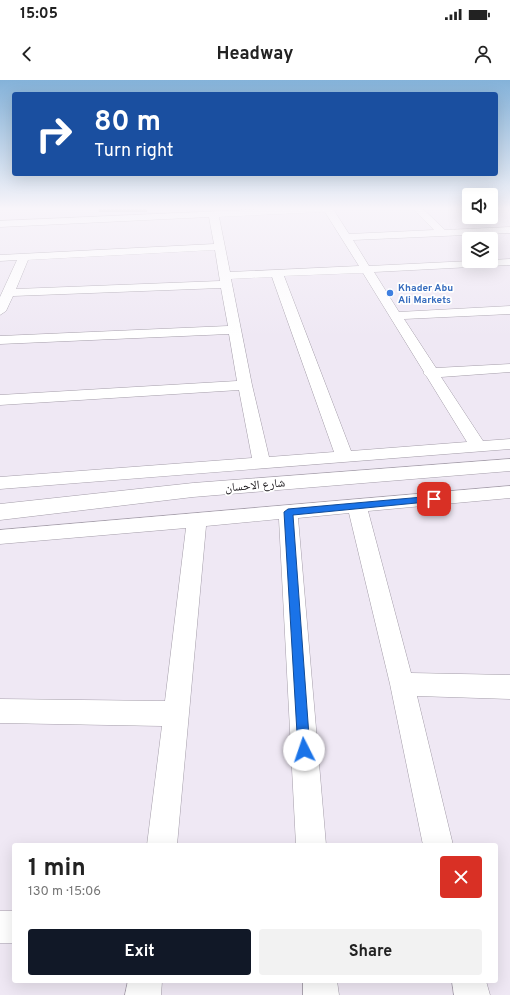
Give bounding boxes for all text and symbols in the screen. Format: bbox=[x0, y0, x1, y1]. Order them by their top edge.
text: 15:05 bbox=[20, 5, 58, 24]
icon: back bbox=[16, 43, 38, 65]
text: Headway bbox=[217, 43, 293, 66]
icon: person bbox=[472, 43, 494, 65]
text: 80 m bbox=[94, 105, 161, 141]
icon: right bbox=[28, 108, 80, 160]
text: Turn right bbox=[94, 140, 174, 163]
map controls bbox=[462, 188, 498, 268]
button: sound bbox=[462, 188, 498, 224]
button: layers bbox=[462, 232, 498, 268]
place label: Khader Abu Ali Markets bbox=[398, 282, 453, 307]
marker: Khader Abu Ali Markets bbox=[385, 288, 395, 298]
street label: شارع الاحسان bbox=[224, 475, 286, 497]
pin bbox=[417, 482, 451, 516]
icon: arrive bbox=[423, 488, 445, 510]
position arrow bbox=[283, 729, 325, 771]
text: 1 min bbox=[28, 854, 86, 884]
button: close bbox=[440, 856, 482, 898]
text: 130 m · 15:06 bbox=[28, 884, 101, 900]
button: Exit bbox=[28, 929, 251, 975]
button: Share bbox=[259, 929, 482, 975]

